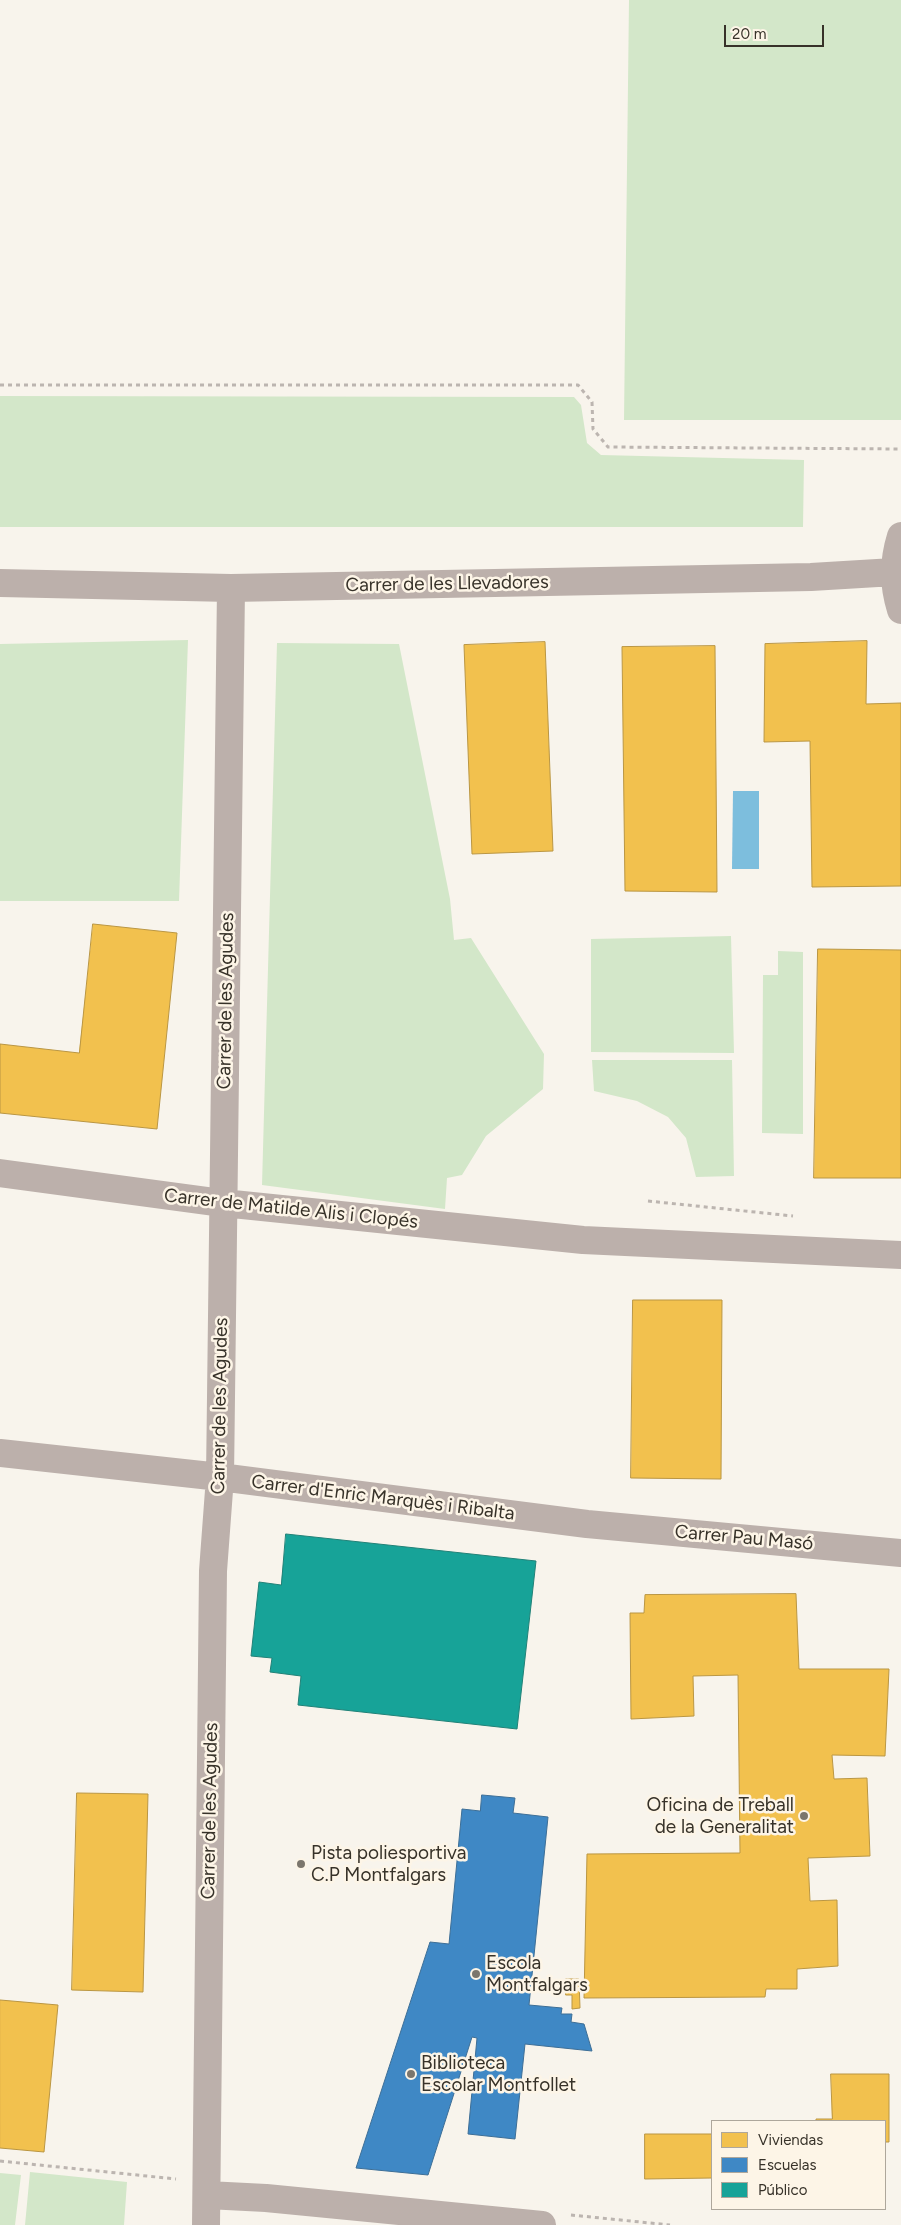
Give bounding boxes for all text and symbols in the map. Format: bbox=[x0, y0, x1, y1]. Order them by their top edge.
scale bar bbox=[726, 15, 826, 47]
text: 20 m bbox=[732, 25, 766, 43]
street label: Carrer de les Llevadores bbox=[345, 571, 549, 597]
street label: Carrer de les Agudes bbox=[213, 912, 239, 1090]
street label: Carrer de Matilde Alis i Clopés bbox=[163, 1184, 419, 1234]
street label: Carrer de les Agudes bbox=[207, 1317, 233, 1495]
street label: Carrer d'Enric Marquès i Ribalta bbox=[250, 1471, 516, 1525]
street label: Carrer Pau Masó bbox=[674, 1521, 814, 1555]
street label: Carrer de les Agudes bbox=[197, 1722, 223, 1900]
place label: Oficina de Treball de la Generalitat bbox=[646, 1794, 794, 1838]
marker: Oficina de Treball de la Generalitat bbox=[798, 1810, 810, 1822]
place label: Pista poliesportiva C.P Montfalgars bbox=[311, 1842, 466, 1886]
marker: Pista poliesportiva C.P Montfalgars bbox=[295, 1858, 307, 1870]
place label: Escola Montfalgars bbox=[486, 1952, 588, 1996]
marker: Escola Montfalgars bbox=[470, 1968, 482, 1980]
place label: Biblioteca Escolar Montfollet bbox=[421, 2052, 576, 2096]
marker: Biblioteca Escolar Montfollet bbox=[405, 2068, 417, 2080]
legend bbox=[711, 2120, 886, 2210]
text: Viviendas bbox=[758, 2131, 823, 2149]
text: Escuelas bbox=[758, 2156, 817, 2174]
text: Público bbox=[758, 2181, 807, 2199]

